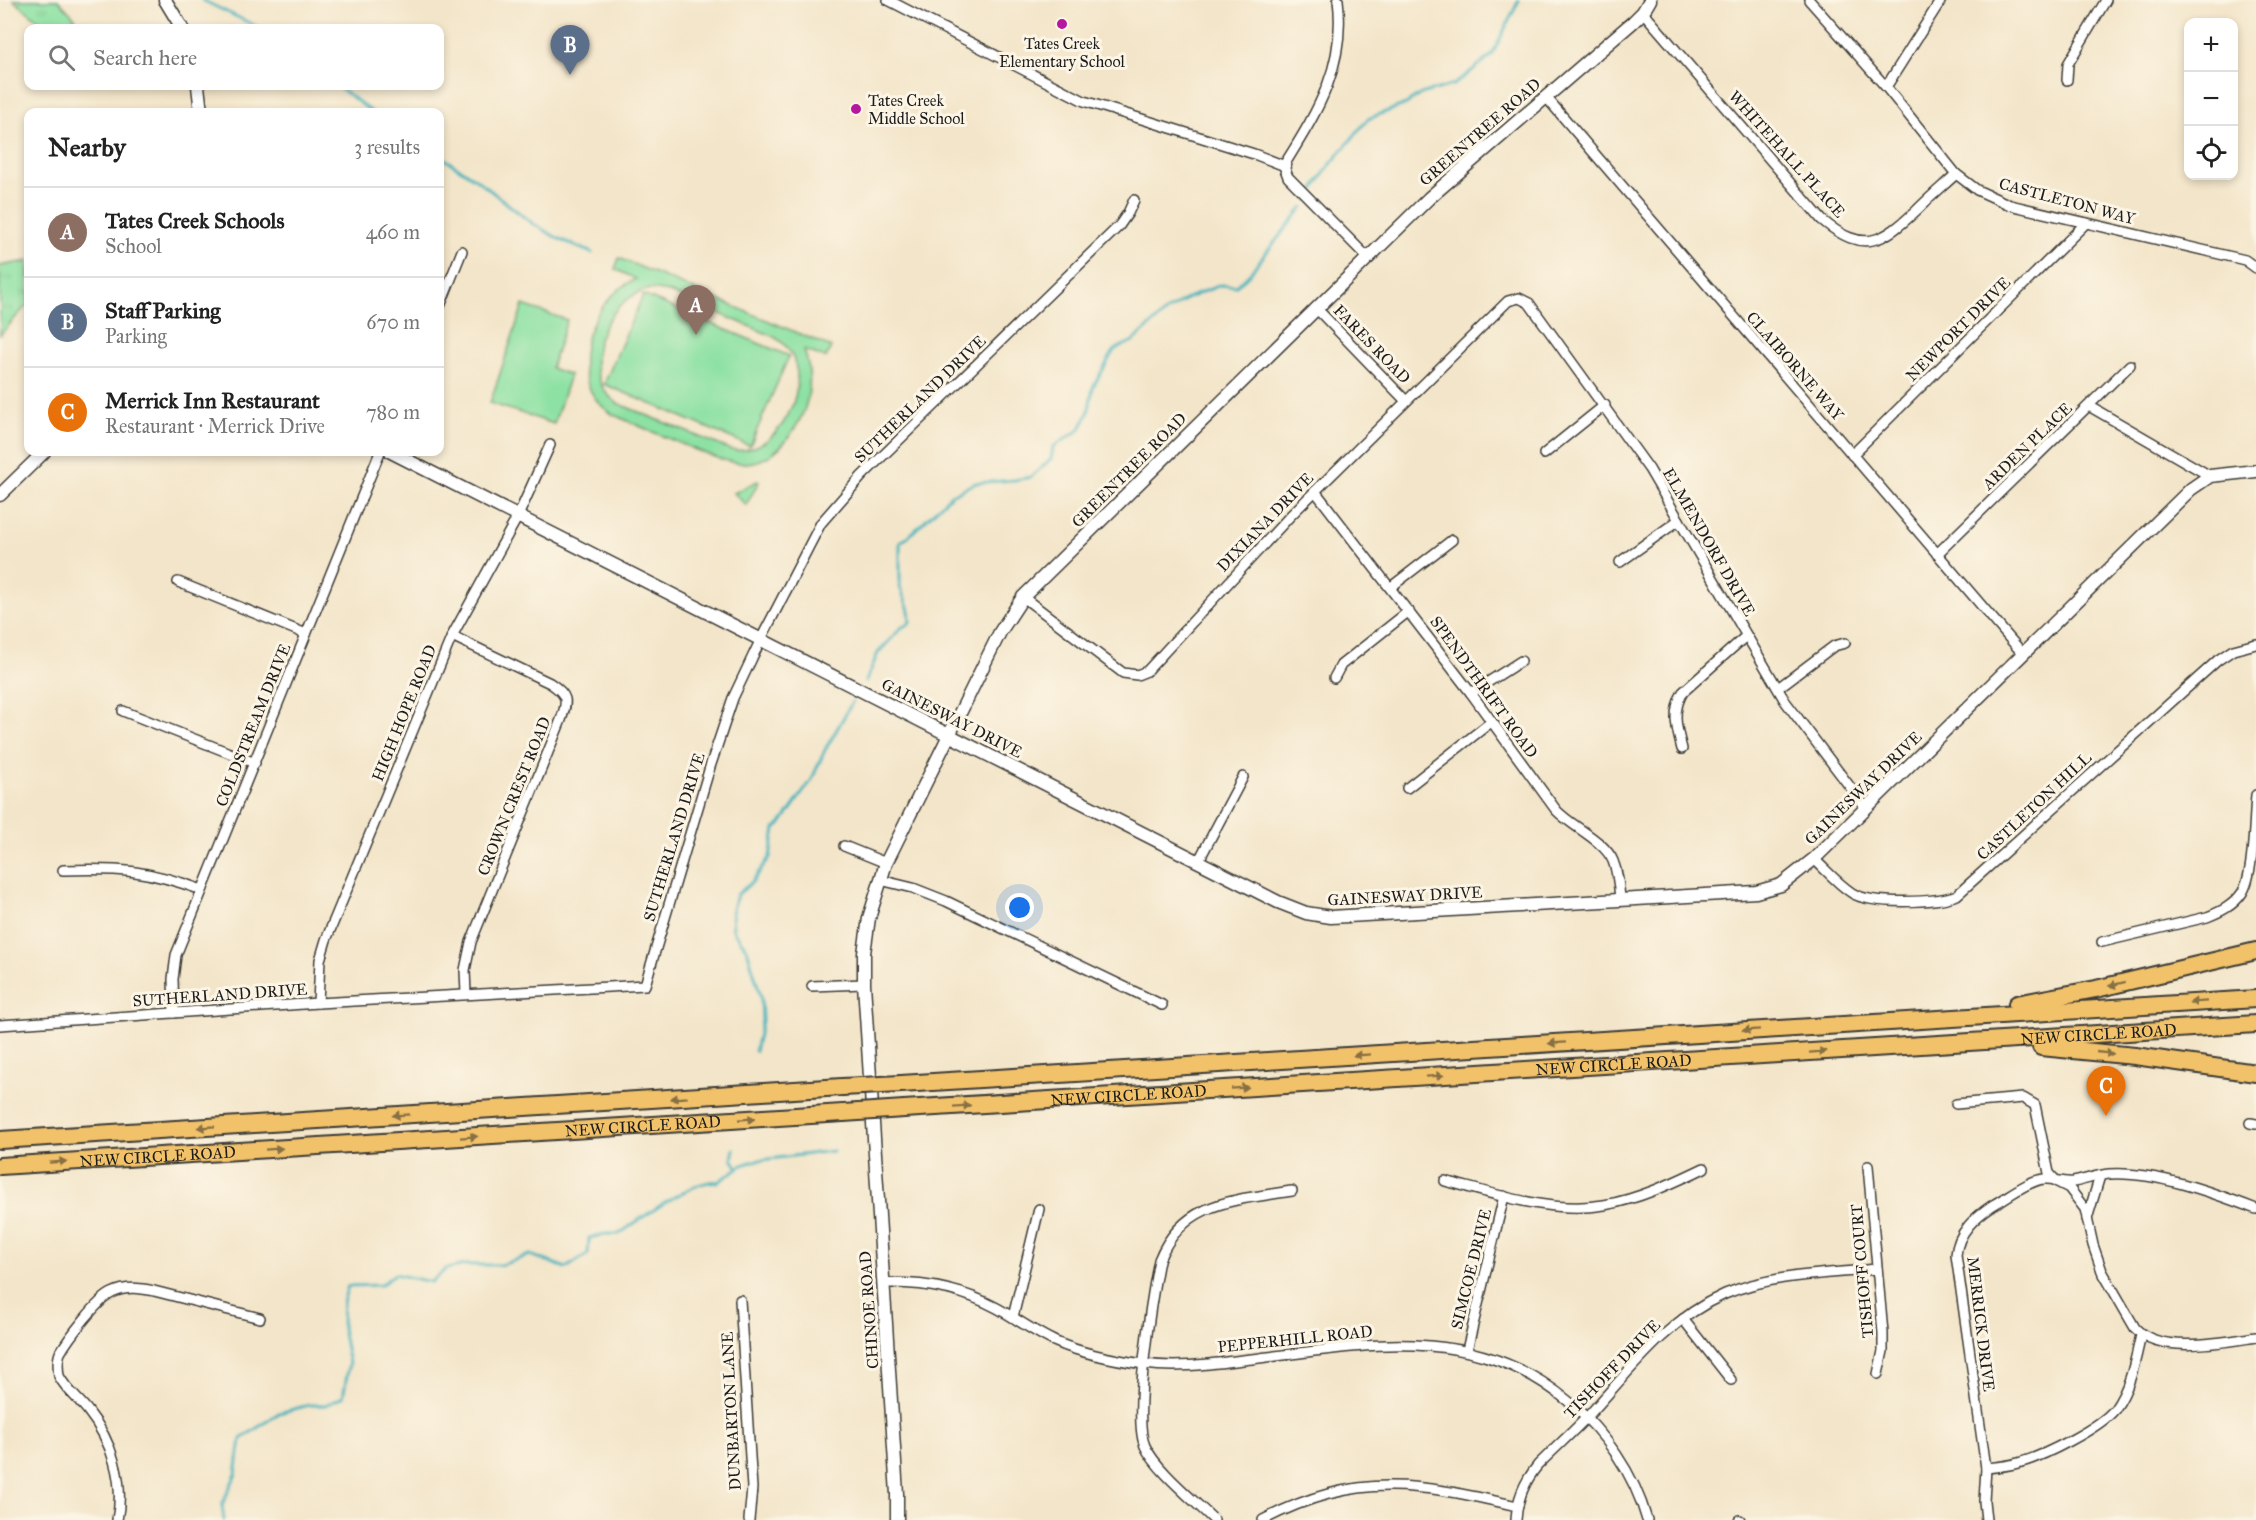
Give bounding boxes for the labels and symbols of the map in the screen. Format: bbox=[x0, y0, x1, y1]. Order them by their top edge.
marker: Tates Creek Elementary School bbox=[1055, 17, 1069, 31]
pin: B bbox=[550, 26, 590, 75]
place label: Tates Creek Elementary School bbox=[999, 34, 1126, 71]
street label: GREENTREE ROAD bbox=[1416, 74, 1544, 190]
street label: WHITEHALL PLACE bbox=[1725, 87, 1849, 221]
place label: Tates Creek Middle School bbox=[868, 91, 965, 128]
marker: Tates Creek Middle School bbox=[849, 102, 863, 116]
street label: CASTLETON WAY bbox=[1997, 174, 2138, 229]
street label: NEWPORT DRIVE bbox=[1902, 273, 2014, 385]
pin: A bbox=[676, 286, 716, 335]
street label: FARES ROAD bbox=[1330, 301, 1414, 387]
street label: CLAIBORNE WAY bbox=[1742, 308, 1848, 425]
street label: SUTHERLAND DRIVE bbox=[850, 331, 990, 467]
street label: ARDEN PLACE bbox=[1978, 398, 2076, 494]
street label: GREENTREE ROAD bbox=[1068, 409, 1190, 531]
street label: ELMENDORF DRIVE bbox=[1659, 465, 1759, 619]
street label: DIXIANA DRIVE bbox=[1213, 469, 1317, 575]
street label: SPENDTHRIFT ROAD bbox=[1426, 613, 1542, 761]
street label: COLDSTREAM DRIVE bbox=[212, 641, 294, 809]
street label: HIGH HOPE ROAD bbox=[368, 642, 440, 784]
street label: GAINESWAY DRIVE bbox=[879, 674, 1025, 762]
street label: CROWN CREST ROAD bbox=[473, 714, 555, 878]
street label: GAINESWAY DRIVE bbox=[1801, 727, 1925, 849]
street label: CASTLETON HILL bbox=[1973, 748, 2095, 864]
street label: SUTHERLAND DRIVE bbox=[639, 750, 709, 924]
street label: GAINESWAY DRIVE bbox=[1327, 882, 1483, 910]
your location bbox=[1005, 893, 1034, 922]
street label: SUTHERLAND DRIVE bbox=[132, 979, 308, 1011]
one-way arrow bbox=[2108, 980, 2127, 990]
one-way arrow bbox=[2188, 998, 2207, 1007]
street label: NEW CIRCLE ROAD bbox=[2020, 1020, 2177, 1048]
one-way arrow bbox=[1742, 1026, 1761, 1035]
one-way arrow bbox=[1547, 1038, 1566, 1047]
one-way arrow bbox=[1809, 1048, 1828, 1057]
one-way arrow bbox=[2095, 1048, 2114, 1058]
one-way arrow bbox=[1353, 1050, 1372, 1059]
street label: NEW CIRCLE ROAD bbox=[1535, 1050, 1692, 1079]
pin: C bbox=[2086, 1066, 2126, 1116]
one-way arrow bbox=[1426, 1071, 1445, 1081]
street label: NEW CIRCLE ROAD bbox=[1050, 1080, 1207, 1109]
one-way arrow bbox=[1231, 1083, 1250, 1093]
one-way arrow bbox=[670, 1093, 689, 1102]
one-way arrow bbox=[952, 1101, 971, 1110]
one-way arrow bbox=[391, 1110, 410, 1120]
street label: NEW CIRCLE ROAD bbox=[564, 1111, 721, 1140]
one-way arrow bbox=[738, 1114, 757, 1124]
one-way arrow bbox=[197, 1123, 216, 1132]
one-way arrow bbox=[459, 1132, 478, 1141]
street label: NEW CIRCLE ROAD bbox=[79, 1142, 236, 1170]
one-way arrow bbox=[264, 1144, 283, 1153]
one-way arrow bbox=[49, 1158, 68, 1167]
street label: TISHOFF COURT bbox=[1847, 1203, 1877, 1339]
street label: SIMCOE DRIVE bbox=[1447, 1207, 1495, 1331]
street label: CHINOE ROAD bbox=[855, 1250, 883, 1370]
street label: MERRICK DRIVE bbox=[1963, 1255, 1999, 1393]
street label: TISHOFF DRIVE bbox=[1560, 1316, 1664, 1422]
street label: PEPPERHILL ROAD bbox=[1217, 1321, 1373, 1357]
street label: DUNBARTON LANE bbox=[717, 1331, 745, 1491]

